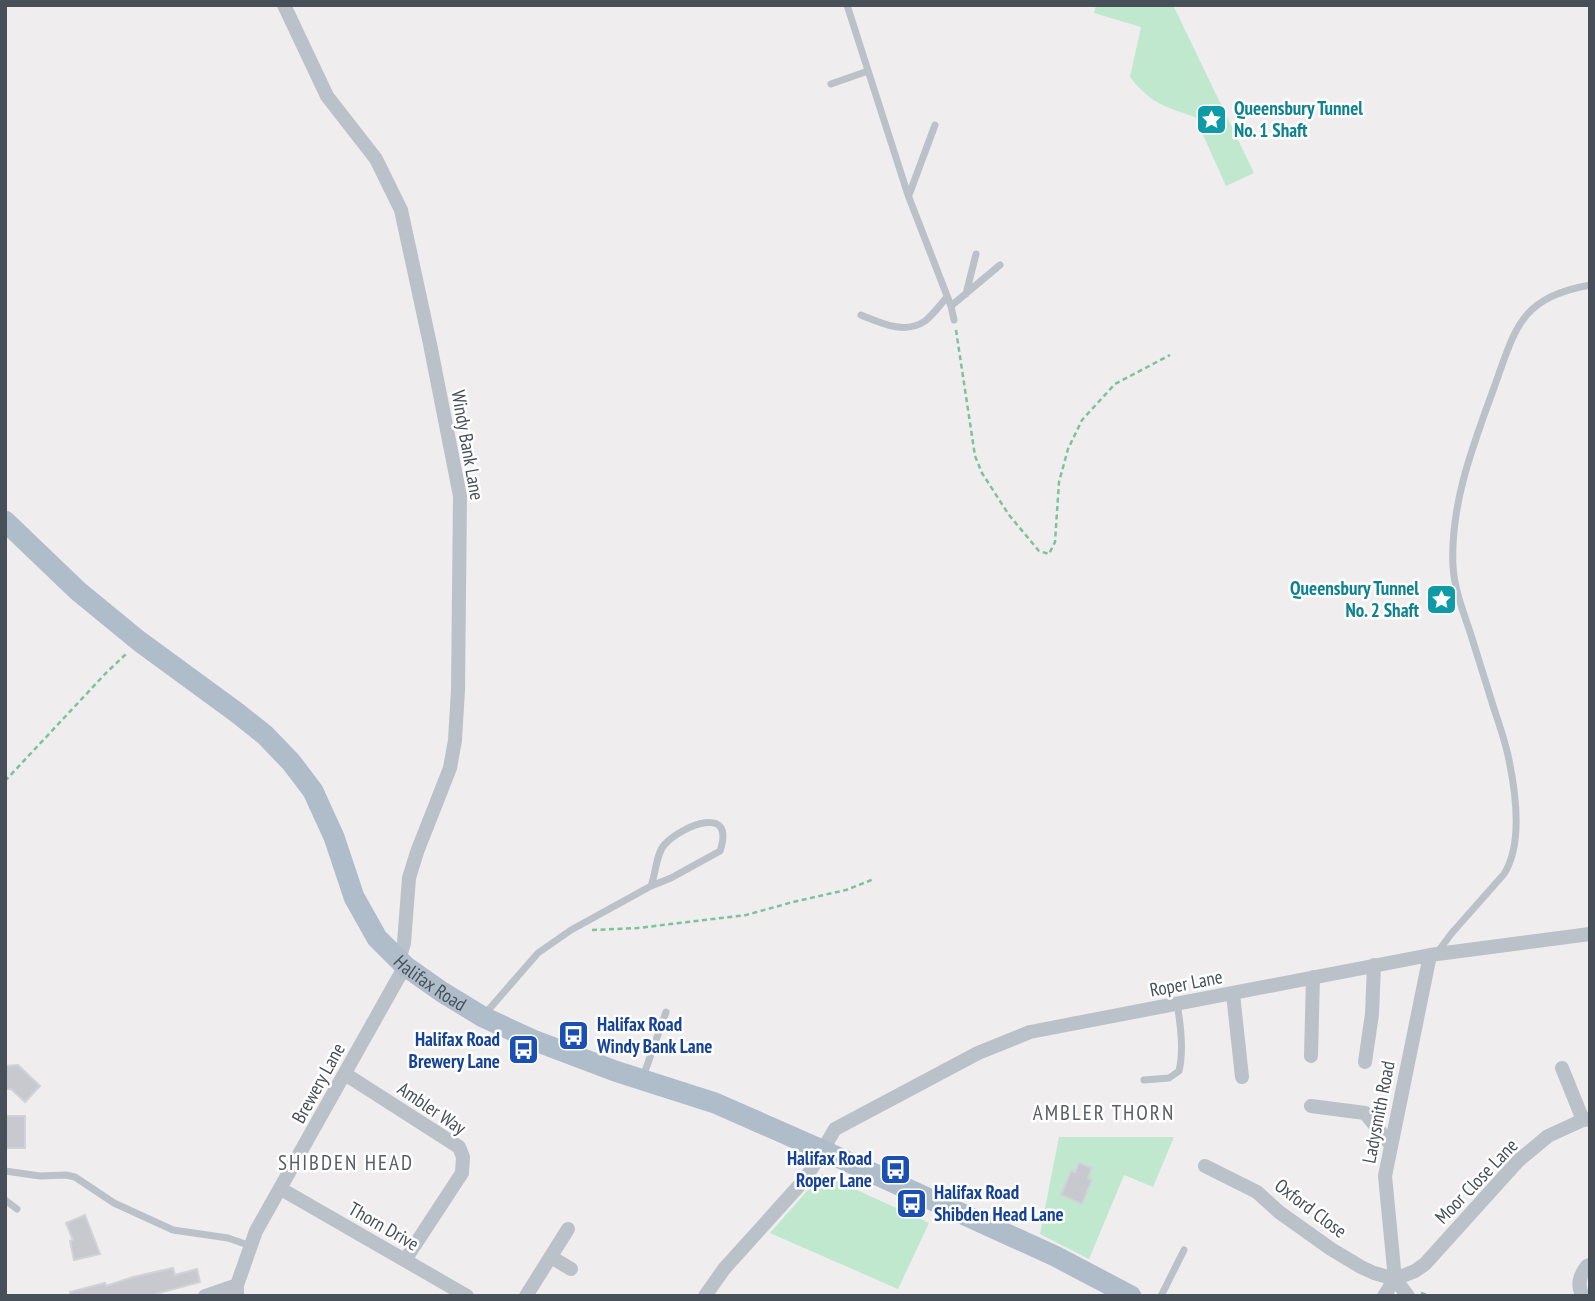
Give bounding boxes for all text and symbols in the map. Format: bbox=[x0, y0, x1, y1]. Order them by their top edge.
place label: Queensbury Tunnel No. 1 Shaft bbox=[1234, 96, 1363, 142]
place icon: Queensbury Tunnel No. 1 Shaft bbox=[1194, 102, 1228, 136]
street label: Windy Bank Lane bbox=[447, 388, 490, 502]
place label: Queensbury Tunnel No. 2 Shaft bbox=[1290, 576, 1419, 622]
place icon: Queensbury Tunnel No. 2 Shaft bbox=[1425, 582, 1459, 616]
street label: Halifax Road bbox=[389, 950, 471, 1016]
street label: Roper Lane bbox=[1148, 964, 1224, 1002]
place label: Halifax Road Windy Bank Lane bbox=[596, 1012, 712, 1058]
bus stop icon: Halifax Road Windy Bank Lane bbox=[557, 1018, 591, 1052]
place label: Halifax Road Brewery Lane bbox=[409, 1027, 500, 1073]
bus stop icon: Halifax Road Brewery Lane bbox=[506, 1033, 540, 1067]
street label: Brewery Lane bbox=[286, 1039, 350, 1127]
street label: Ladysmith Road bbox=[1356, 1059, 1400, 1165]
street label: Ambler Way bbox=[393, 1076, 472, 1140]
district label: AMBLER THORN bbox=[1033, 1099, 1175, 1126]
street label: Moor Close Lane bbox=[1430, 1133, 1523, 1228]
place label: Halifax Road Roper Lane bbox=[787, 1146, 872, 1192]
district label: SHIBDEN HEAD bbox=[278, 1149, 414, 1176]
bus stop icon: Halifax Road Roper Lane bbox=[878, 1152, 912, 1186]
street label: Oxford Close bbox=[1270, 1173, 1352, 1243]
place label: Halifax Road Shibden Head Lane bbox=[934, 1180, 1064, 1226]
bus stop icon: Halifax Road Shibden Head Lane bbox=[894, 1186, 928, 1220]
street label: Thorn Drive bbox=[345, 1196, 424, 1256]

